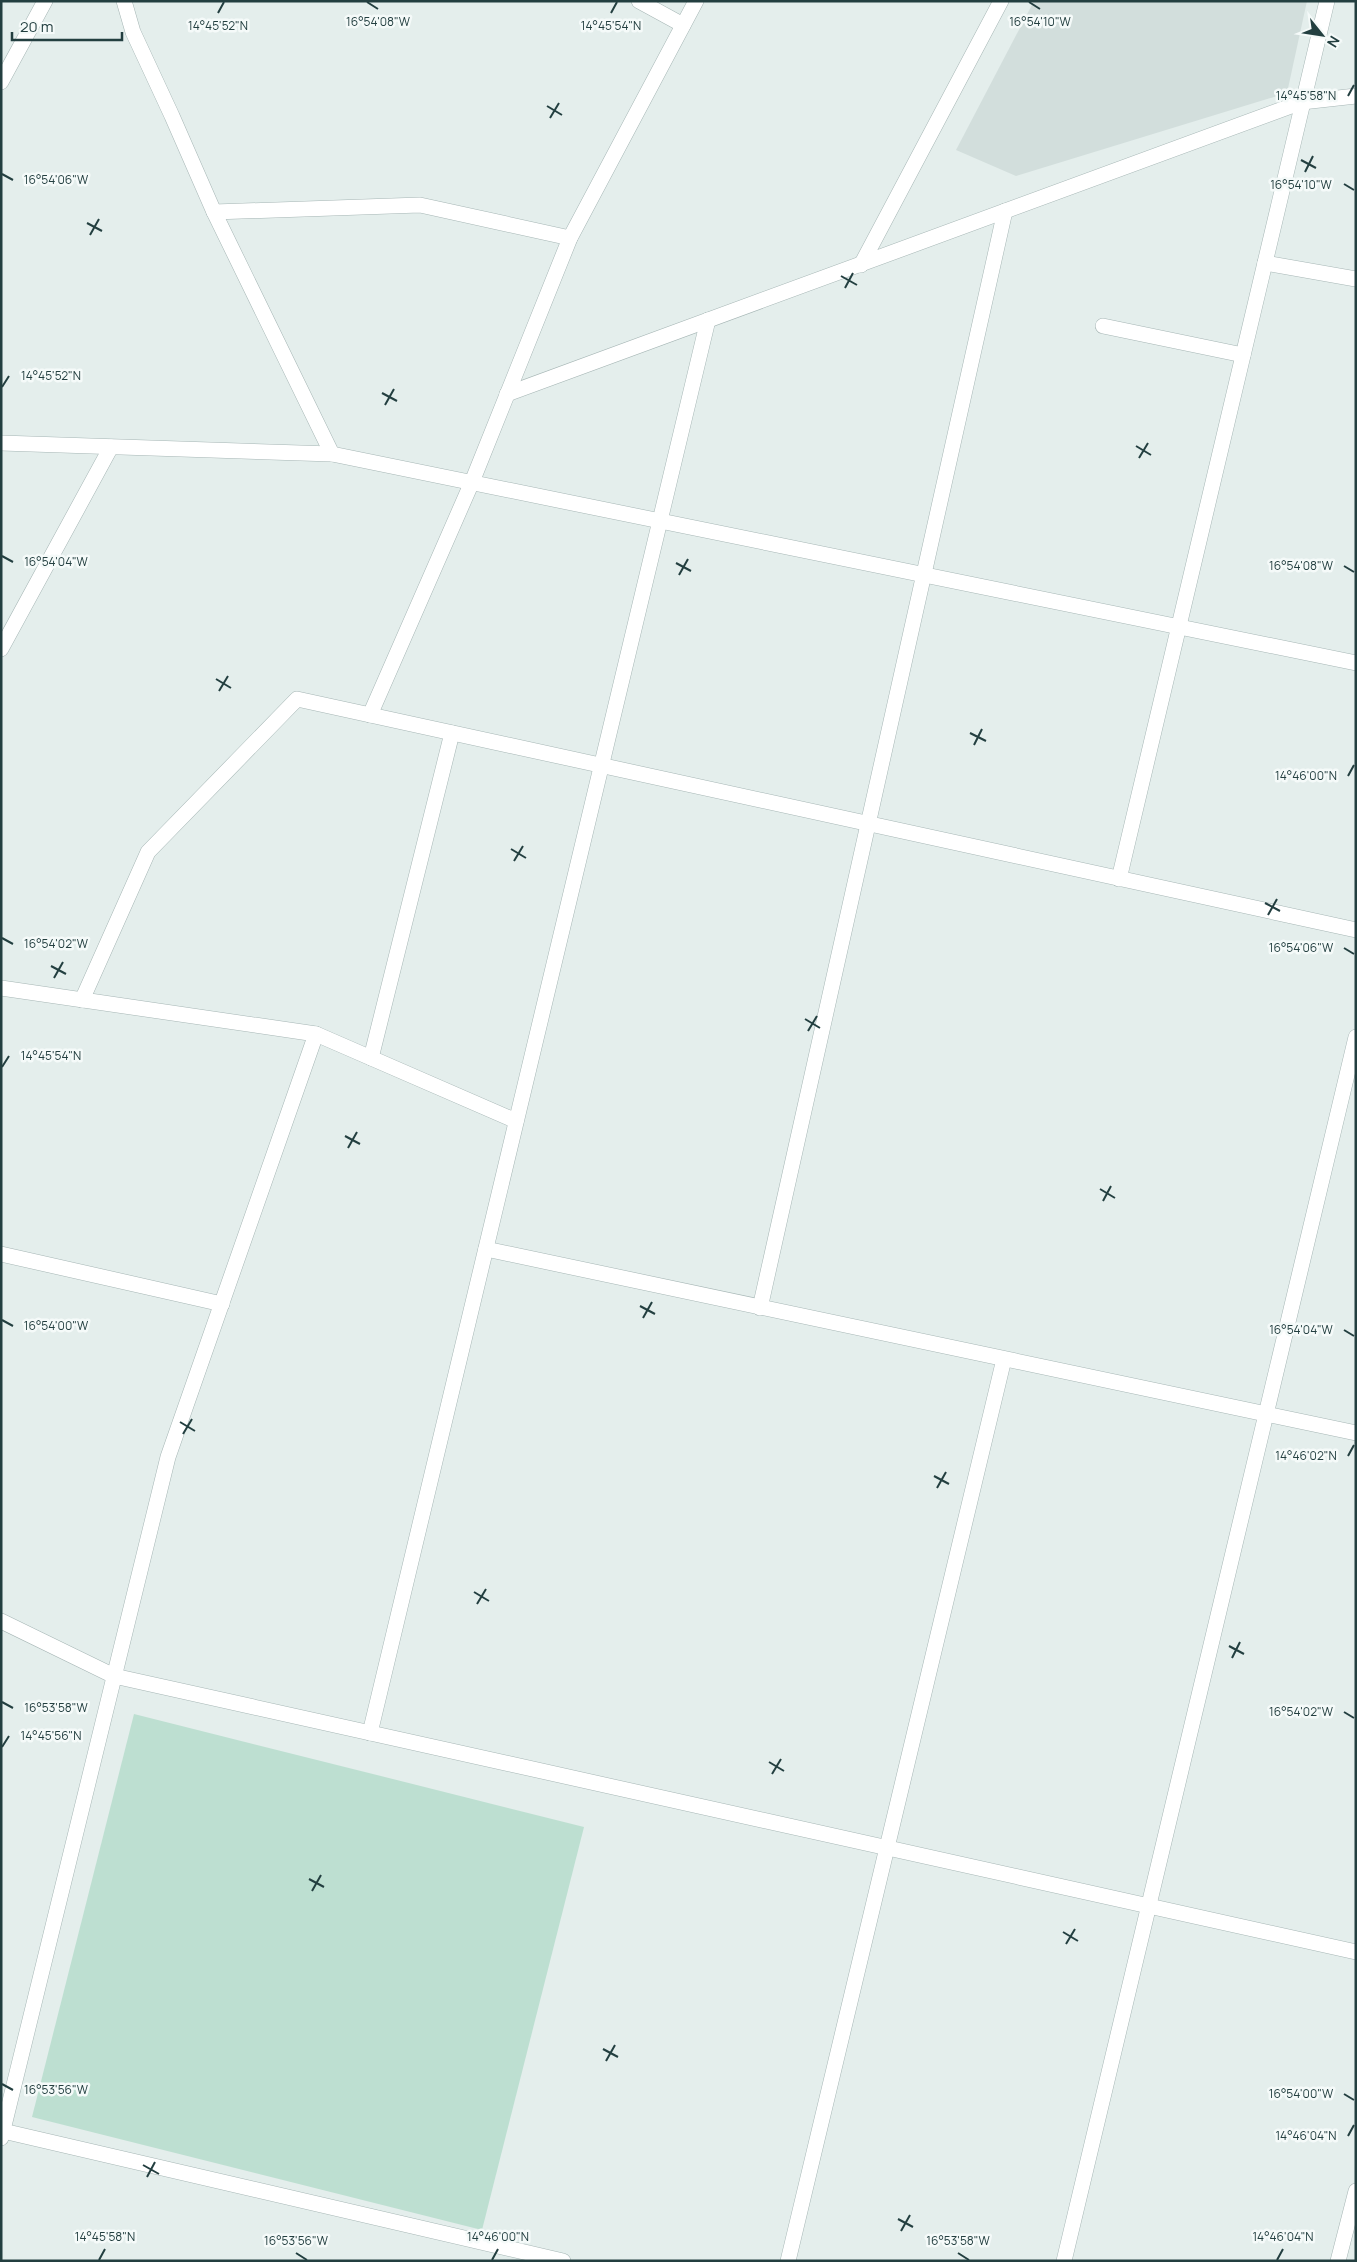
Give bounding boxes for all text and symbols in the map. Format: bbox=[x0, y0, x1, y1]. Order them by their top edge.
scale bar bbox=[12, 10, 122, 42]
north arrow bbox=[1297, 10, 1347, 60]
text: 16°54'08"W bbox=[346, 13, 411, 30]
text: 16°54'10"W bbox=[1009, 13, 1072, 30]
text: 20 m bbox=[20, 16, 53, 37]
text: 14°45'52"N bbox=[188, 17, 248, 34]
text: 14°45'54"N bbox=[581, 17, 641, 34]
text: N bbox=[1323, 33, 1344, 51]
text: 14°45'58"N bbox=[1276, 87, 1336, 104]
text: 16°54'06"W bbox=[24, 171, 89, 188]
text: 16°54'10"W bbox=[1270, 176, 1333, 193]
text: 14°45'52"N bbox=[21, 367, 81, 384]
text: 16°54'04"W bbox=[24, 553, 89, 570]
text: 16°54'08"W bbox=[1269, 557, 1334, 574]
text: 14°46'00"N bbox=[1275, 767, 1337, 784]
text: 16°54'02"W bbox=[24, 935, 89, 952]
text: 16°54'06"W bbox=[1269, 939, 1334, 956]
text: 14°45'54"N bbox=[21, 1047, 81, 1064]
text: 16°54'00"W bbox=[24, 1317, 89, 1334]
text: 16°54'04"W bbox=[1269, 1321, 1334, 1338]
text: 14°46'02"N bbox=[1275, 1447, 1337, 1464]
text: 16°53'58"W bbox=[24, 1699, 89, 1716]
text: 16°54'02"W bbox=[1269, 1703, 1334, 1720]
text: 14°45'56"N bbox=[20, 1727, 82, 1744]
text: 16°53'56"W bbox=[24, 2081, 89, 2098]
text: 16°54'00"W bbox=[1269, 2085, 1334, 2102]
text: 14°46'04"N bbox=[1275, 2127, 1337, 2144]
text: 14°45'58"N bbox=[75, 2228, 135, 2245]
text: 14°46'00"N bbox=[467, 2228, 529, 2245]
text: 14°46'04"N bbox=[1252, 2228, 1314, 2245]
text: 16°53'56"W bbox=[264, 2232, 329, 2249]
text: 16°53'58"W bbox=[926, 2232, 991, 2249]

